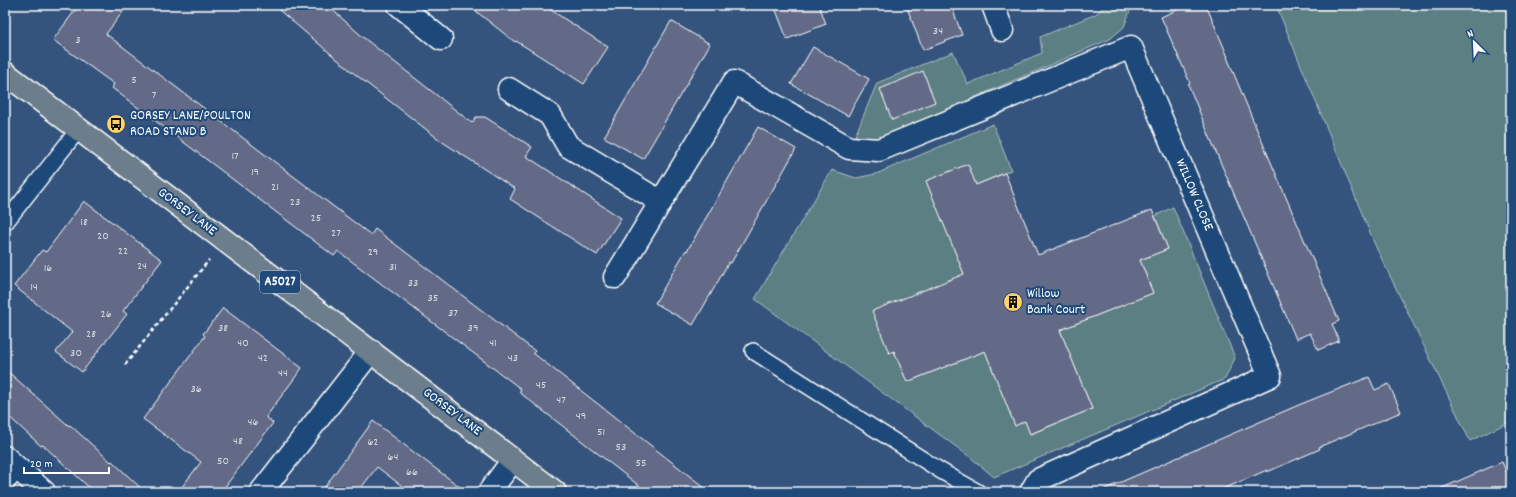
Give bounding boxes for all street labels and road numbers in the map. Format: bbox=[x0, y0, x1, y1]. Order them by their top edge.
street label: WILLOW CLOSE bbox=[1170, 156, 1218, 235]
street label: GORSEY LANE bbox=[153, 183, 221, 241]
road number: A5027 bbox=[260, 271, 300, 293]
street label: GORSEY LANE bbox=[418, 383, 486, 441]

